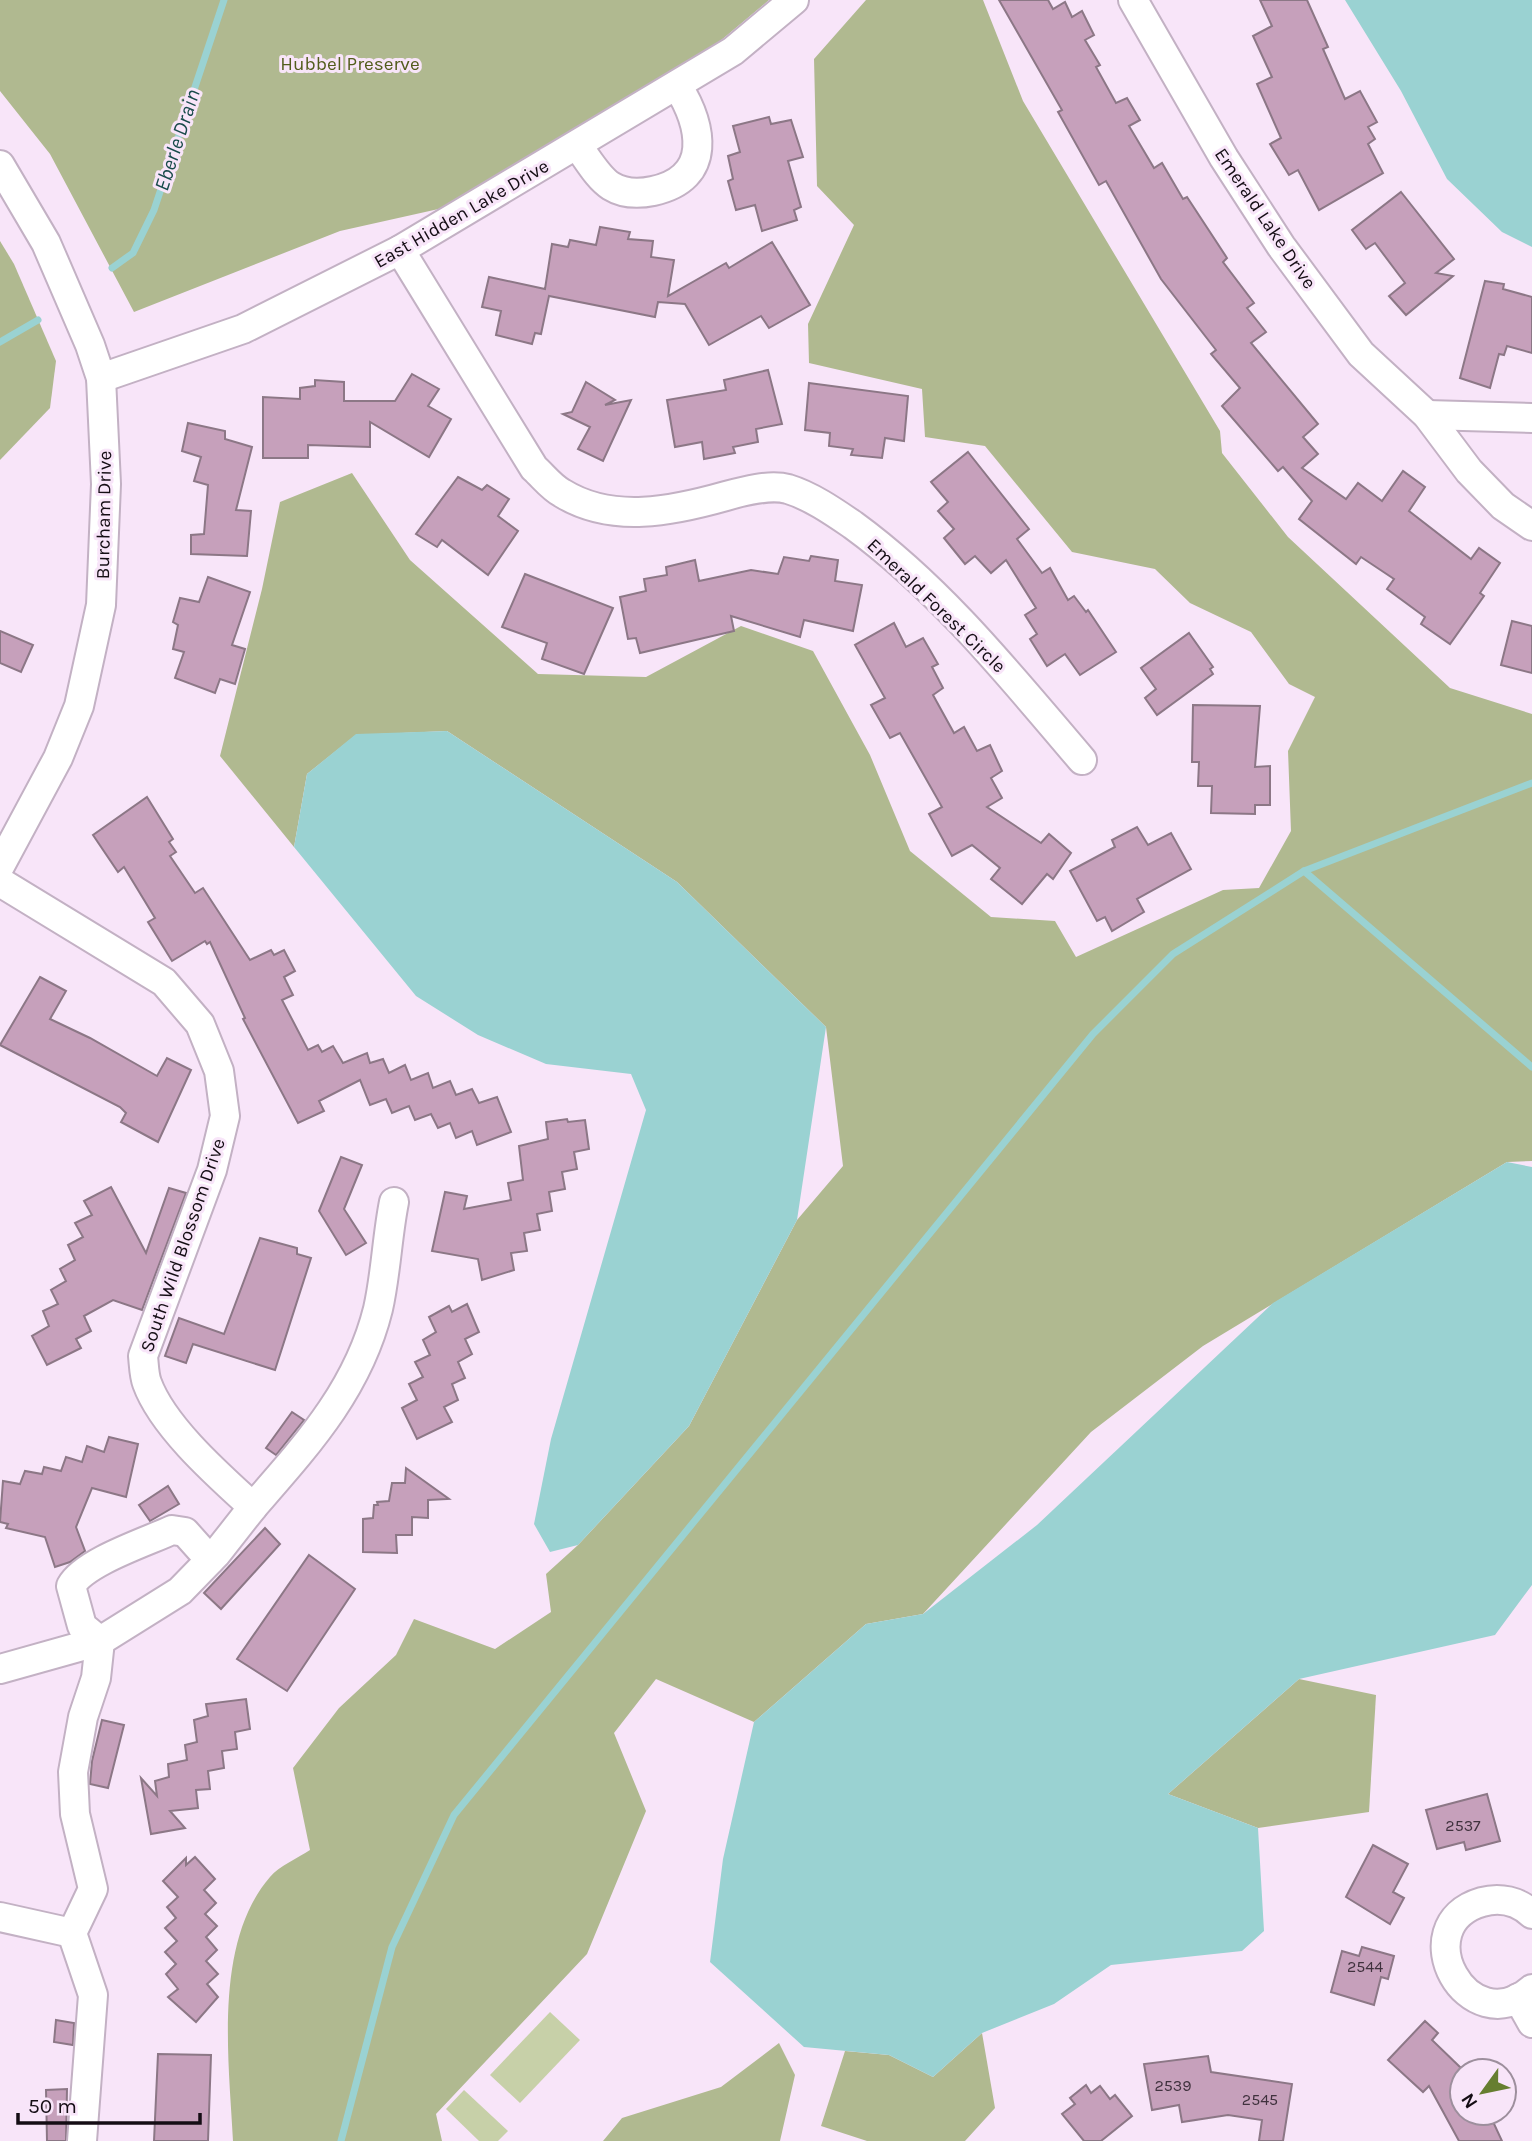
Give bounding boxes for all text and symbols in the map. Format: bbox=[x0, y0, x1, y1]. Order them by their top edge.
park label: Hubbel Preserve bbox=[280, 53, 420, 75]
water label: Eberle Drain bbox=[149, 86, 205, 194]
street label: Emerald Lake Drive bbox=[1210, 144, 1321, 293]
street label: East Hidden Lake Drive bbox=[370, 155, 553, 273]
street label: Burcham Drive bbox=[92, 451, 116, 579]
street label: Emerald Forest Circle bbox=[863, 534, 1010, 677]
street label: South Wild Blossom Drive bbox=[136, 1135, 230, 1355]
house number: 2537 bbox=[1445, 1816, 1481, 1835]
house number: 2544 bbox=[1347, 1957, 1383, 1976]
north arrow bbox=[1448, 2057, 1518, 2127]
house number: 2539 bbox=[1154, 2076, 1192, 2095]
scale bar bbox=[18, 2082, 200, 2126]
text: N bbox=[1457, 2089, 1483, 2112]
house number: 2545 bbox=[1242, 2090, 1278, 2109]
text: 50 m bbox=[28, 2094, 77, 2118]

